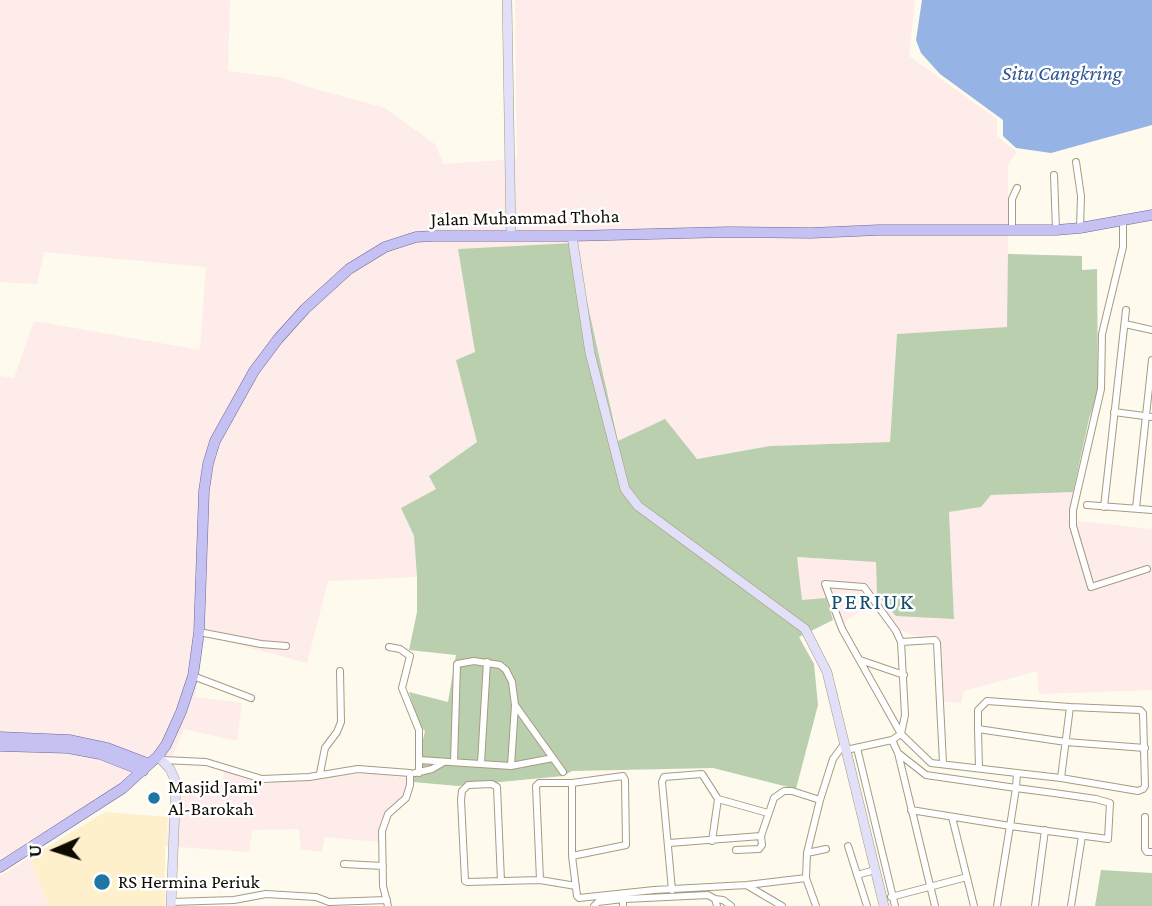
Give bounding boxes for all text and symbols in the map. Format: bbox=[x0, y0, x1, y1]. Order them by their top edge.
water label: Situ Cangkring bbox=[1002, 61, 1122, 87]
street label: Jalan Muhammad Thoha bbox=[430, 205, 620, 231]
district label: PERIUK bbox=[832, 588, 914, 616]
place label: Masjid Jami' Al-Barokah bbox=[168, 776, 262, 820]
marker: Masjid Jami' Al-Barokah bbox=[146, 790, 162, 806]
north arrow bbox=[21, 815, 91, 885]
text: U bbox=[24, 844, 45, 858]
place label: RS Hermina Periuk bbox=[118, 871, 260, 893]
marker: RS Hermina Periuk bbox=[92, 872, 112, 892]

